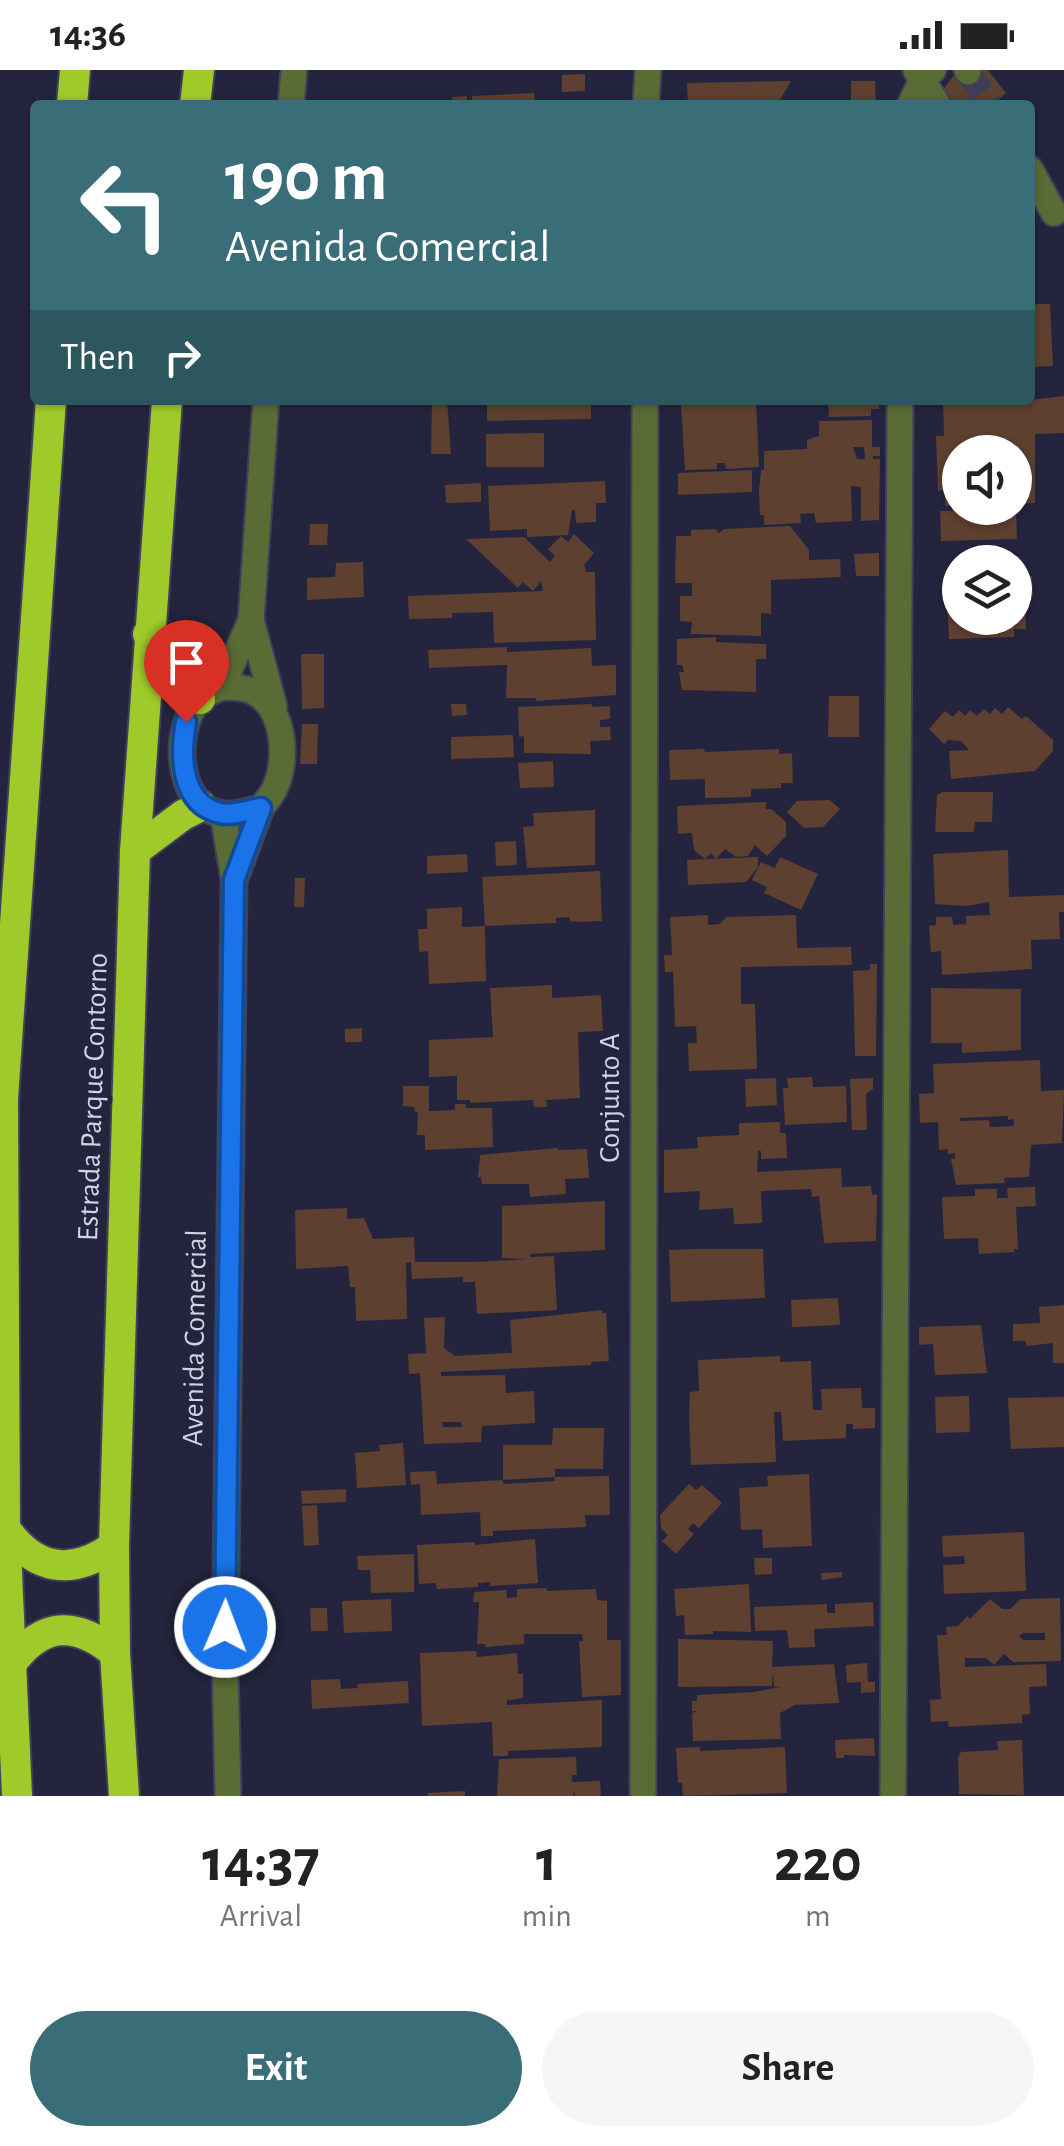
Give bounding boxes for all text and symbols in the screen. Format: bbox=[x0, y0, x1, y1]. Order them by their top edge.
text: 14:36 bbox=[50, 16, 126, 54]
icon: left bbox=[60, 140, 190, 270]
text: 190 m bbox=[225, 143, 388, 213]
text: Avenida Comercial bbox=[225, 225, 550, 270]
icon: right bbox=[155, 330, 210, 385]
text: Then bbox=[60, 339, 135, 377]
map controls bbox=[942, 435, 1032, 635]
button: sound bbox=[942, 435, 1032, 525]
button: layers bbox=[942, 545, 1032, 635]
pin bbox=[144, 620, 229, 723]
icon: arrive bbox=[159, 635, 214, 690]
street label: Estrada Parque Contorno bbox=[73, 952, 113, 1242]
street label: Conjunto A bbox=[595, 1033, 625, 1163]
street label: Avenida Comercial bbox=[178, 1229, 212, 1447]
position arrow bbox=[173, 1575, 277, 1679]
text: 14:37 bbox=[202, 1832, 320, 1892]
text: 1 bbox=[536, 1832, 558, 1892]
text: 220 bbox=[774, 1832, 862, 1892]
text: Arrival bbox=[220, 1900, 302, 1932]
text: min bbox=[522, 1900, 572, 1932]
text: m bbox=[805, 1900, 831, 1932]
button: Exit bbox=[30, 2011, 522, 2126]
button: Share bbox=[542, 2011, 1034, 2126]

